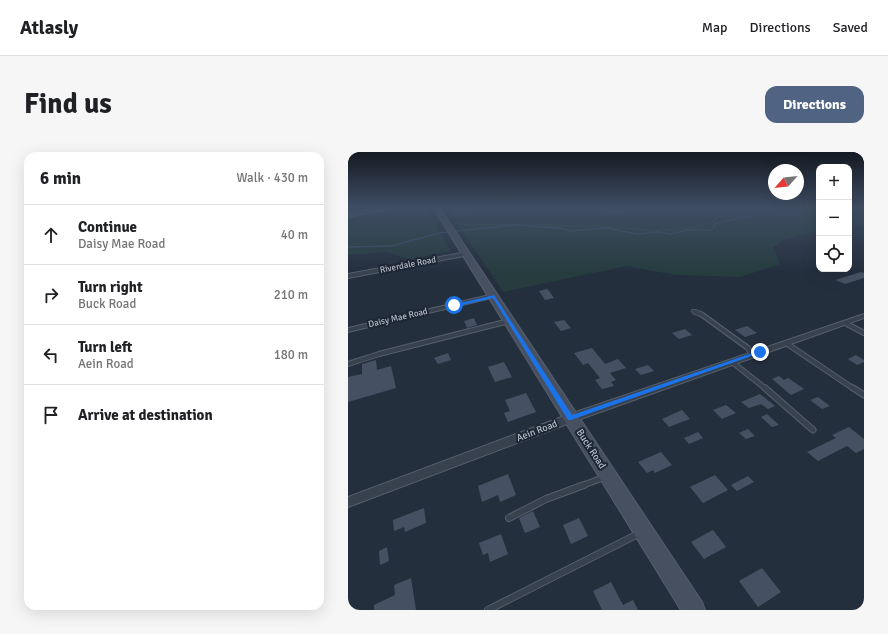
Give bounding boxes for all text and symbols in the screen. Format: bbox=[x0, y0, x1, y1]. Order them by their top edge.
text: Atlasly bbox=[20, 16, 78, 40]
text: Map bbox=[702, 19, 728, 36]
text: Directions bbox=[750, 19, 811, 36]
text: Saved bbox=[833, 19, 868, 36]
button: Directions bbox=[765, 86, 864, 123]
text: Find us bbox=[24, 87, 112, 121]
north arrow bbox=[768, 164, 804, 200]
map controls bbox=[816, 164, 852, 272]
button: + bbox=[816, 164, 852, 200]
text: 6 min bbox=[40, 168, 81, 189]
text: Walk · 430 m bbox=[237, 170, 308, 186]
button: − bbox=[816, 200, 852, 236]
text: Continue bbox=[78, 218, 137, 236]
icon: ahead bbox=[40, 224, 62, 246]
text: 40 m bbox=[281, 227, 308, 243]
text: Daisy Mae Road bbox=[78, 236, 165, 252]
button: locate bbox=[816, 236, 852, 272]
street label: Riverdale Road bbox=[379, 254, 437, 276]
text: Turn right bbox=[78, 278, 143, 296]
icon: right bbox=[40, 284, 62, 306]
text: 210 m bbox=[274, 287, 308, 303]
text: Buck Road bbox=[78, 296, 136, 312]
route start bbox=[445, 296, 463, 314]
street label: Daisy Mae Road bbox=[367, 306, 429, 330]
text: Turn left bbox=[78, 338, 132, 356]
route end bbox=[751, 343, 769, 361]
icon: left bbox=[40, 344, 62, 366]
text: 180 m bbox=[274, 347, 308, 363]
text: Aein Road bbox=[78, 356, 134, 372]
icon: arrive bbox=[40, 404, 62, 426]
text: Arrive at destination bbox=[78, 406, 213, 424]
street label: Aein Road bbox=[515, 418, 559, 444]
street label: Buck Road bbox=[574, 427, 608, 471]

